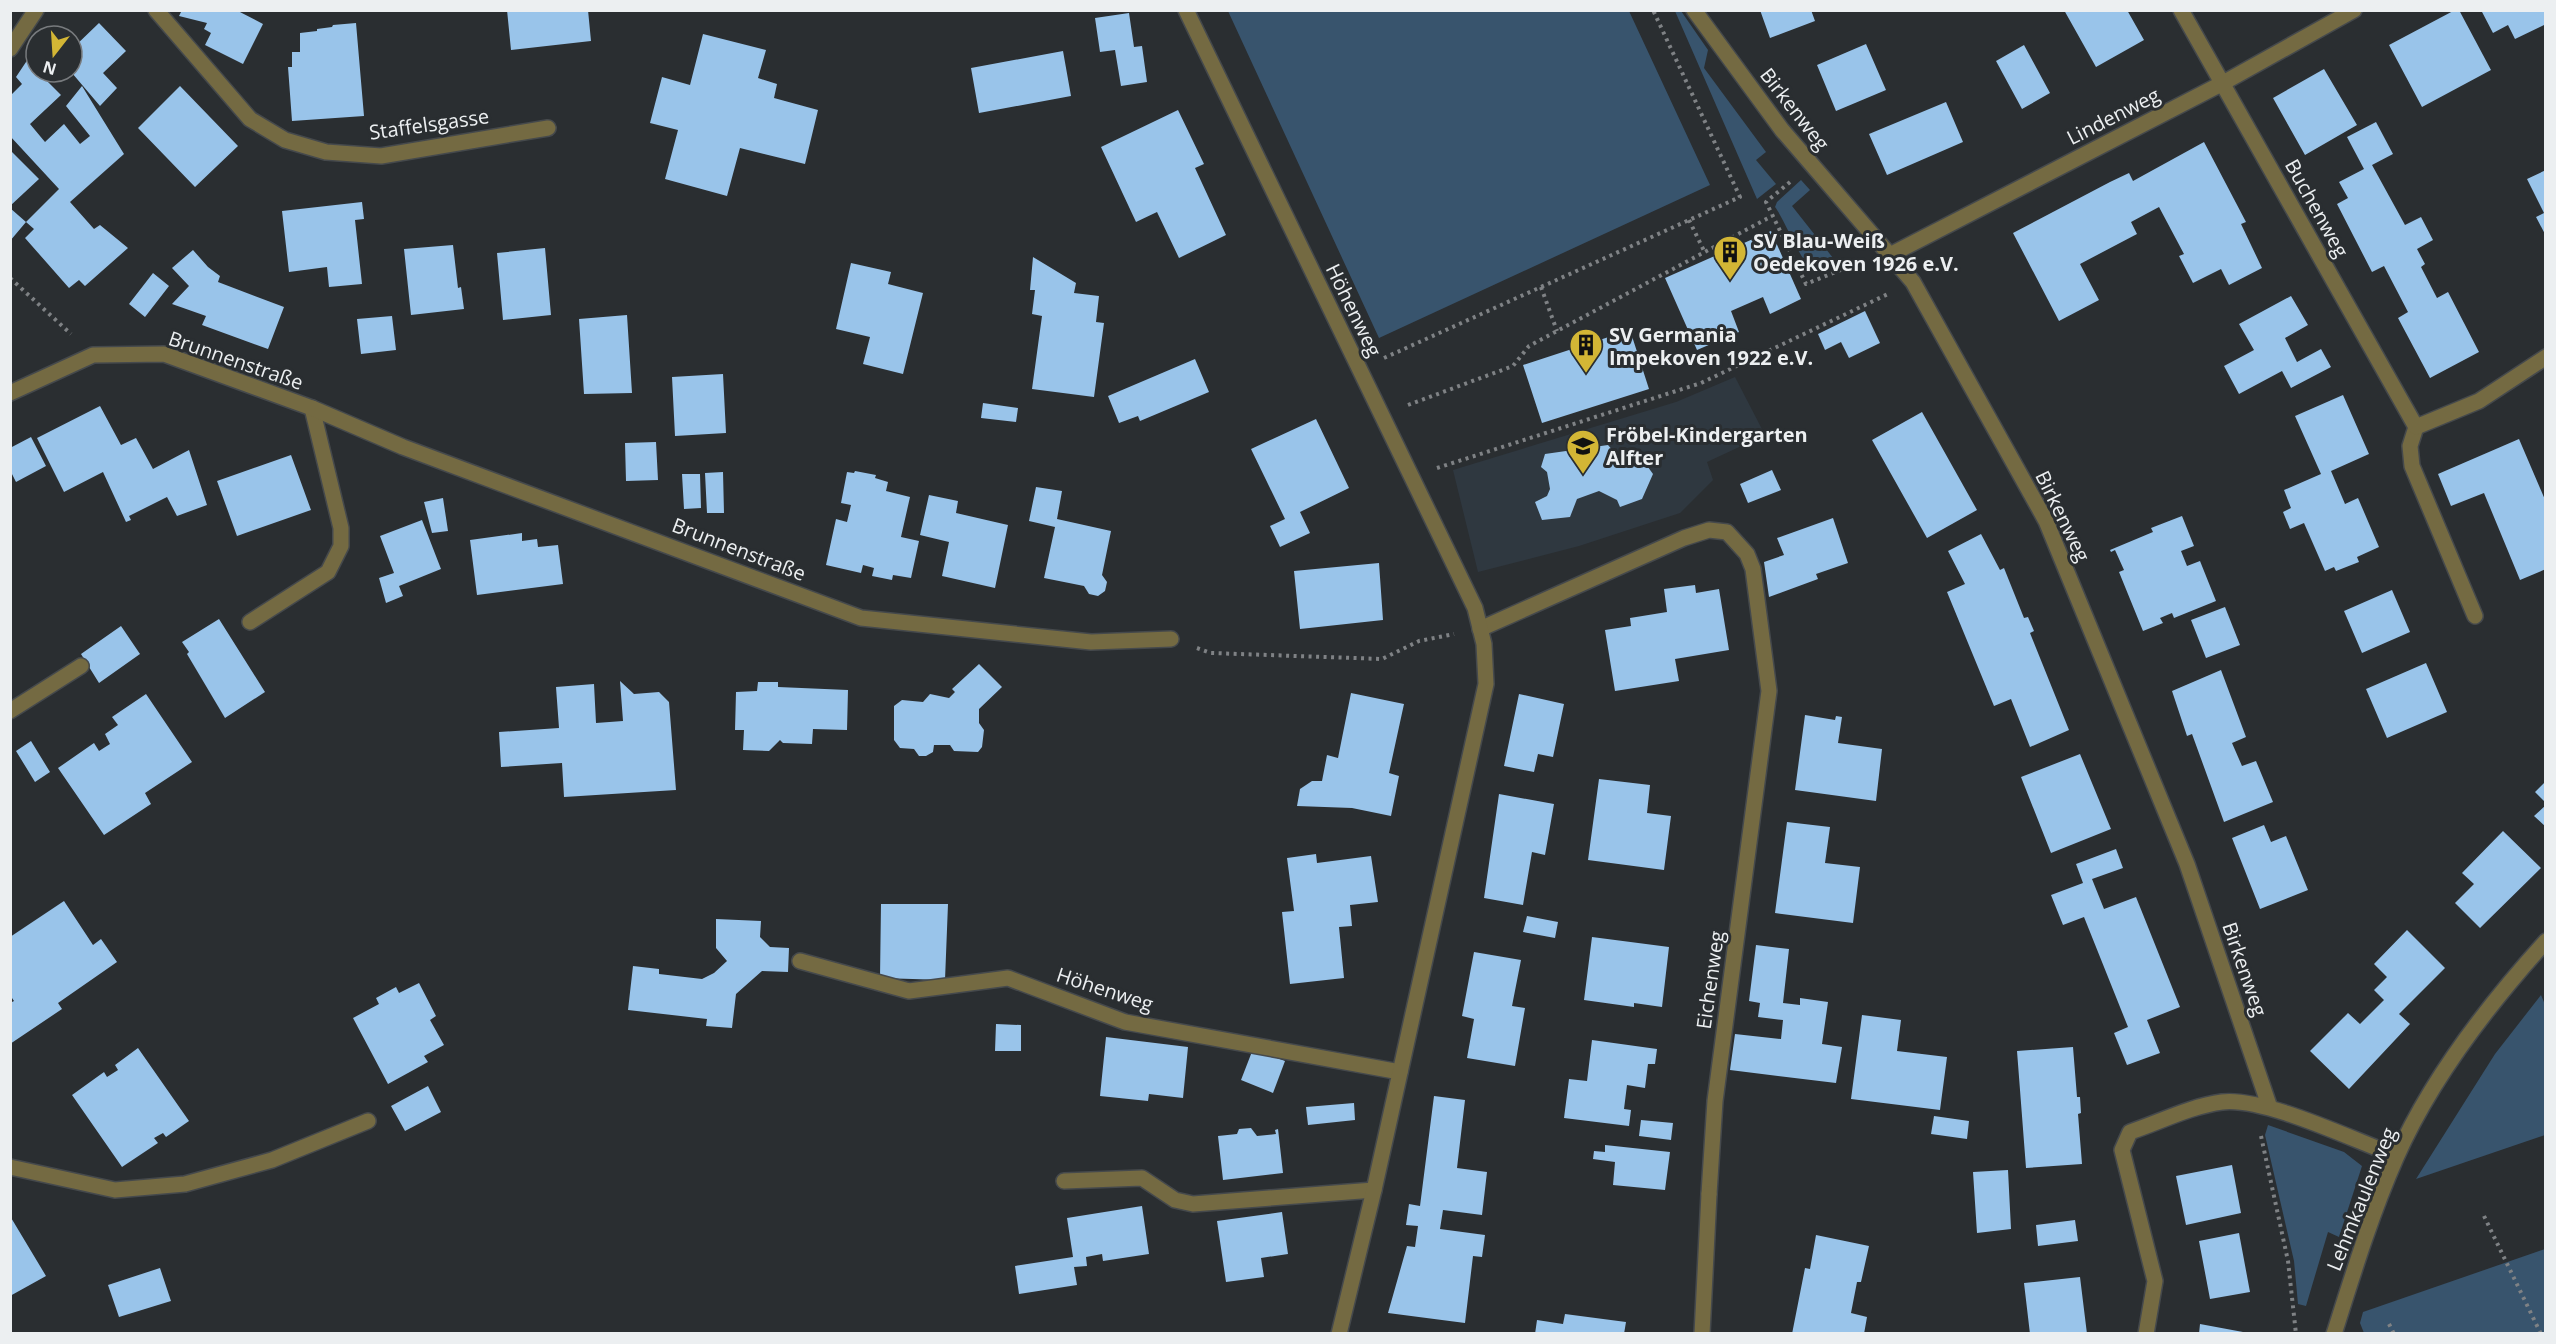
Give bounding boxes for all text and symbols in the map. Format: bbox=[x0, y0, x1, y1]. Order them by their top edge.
north arrow bbox=[24, 24, 84, 84]
text: N bbox=[40, 56, 59, 81]
street label: Birkenweg bbox=[1754, 62, 1836, 156]
street label: Lindenweg bbox=[2062, 81, 2164, 151]
street label: Staffelsgasse bbox=[367, 102, 491, 146]
street label: Buchenweg bbox=[2279, 154, 2355, 262]
place label: SV Blau-Weiß Oedekoven 1926 e.V. bbox=[1753, 227, 1959, 277]
building icon: SV Blau-Weiß Oedekoven 1926 e.V. bbox=[1712, 234, 1748, 281]
street label: Höhenweg bbox=[1320, 259, 1388, 361]
place label: SV Germania Impekoven 1922 e.V. bbox=[1609, 321, 1813, 371]
street label: Brunnenstraße bbox=[165, 324, 307, 396]
building icon: SV Germania Impekoven 1922 e.V. bbox=[1568, 327, 1604, 374]
place label: Fröbel-Kindergarten Alfter bbox=[1606, 421, 1808, 471]
school or university icon: Fröbel-Kindergarten Alfter bbox=[1565, 428, 1601, 475]
street label: Birkenweg bbox=[2029, 466, 2097, 566]
street label: Brunnenstraße bbox=[668, 511, 810, 587]
street label: Birkenweg bbox=[2216, 918, 2274, 1020]
street label: Eichenweg bbox=[1690, 929, 1730, 1031]
street label: Höhenweg bbox=[1053, 961, 1157, 1017]
street label: Lehmkaulenweg bbox=[2320, 1123, 2402, 1275]

